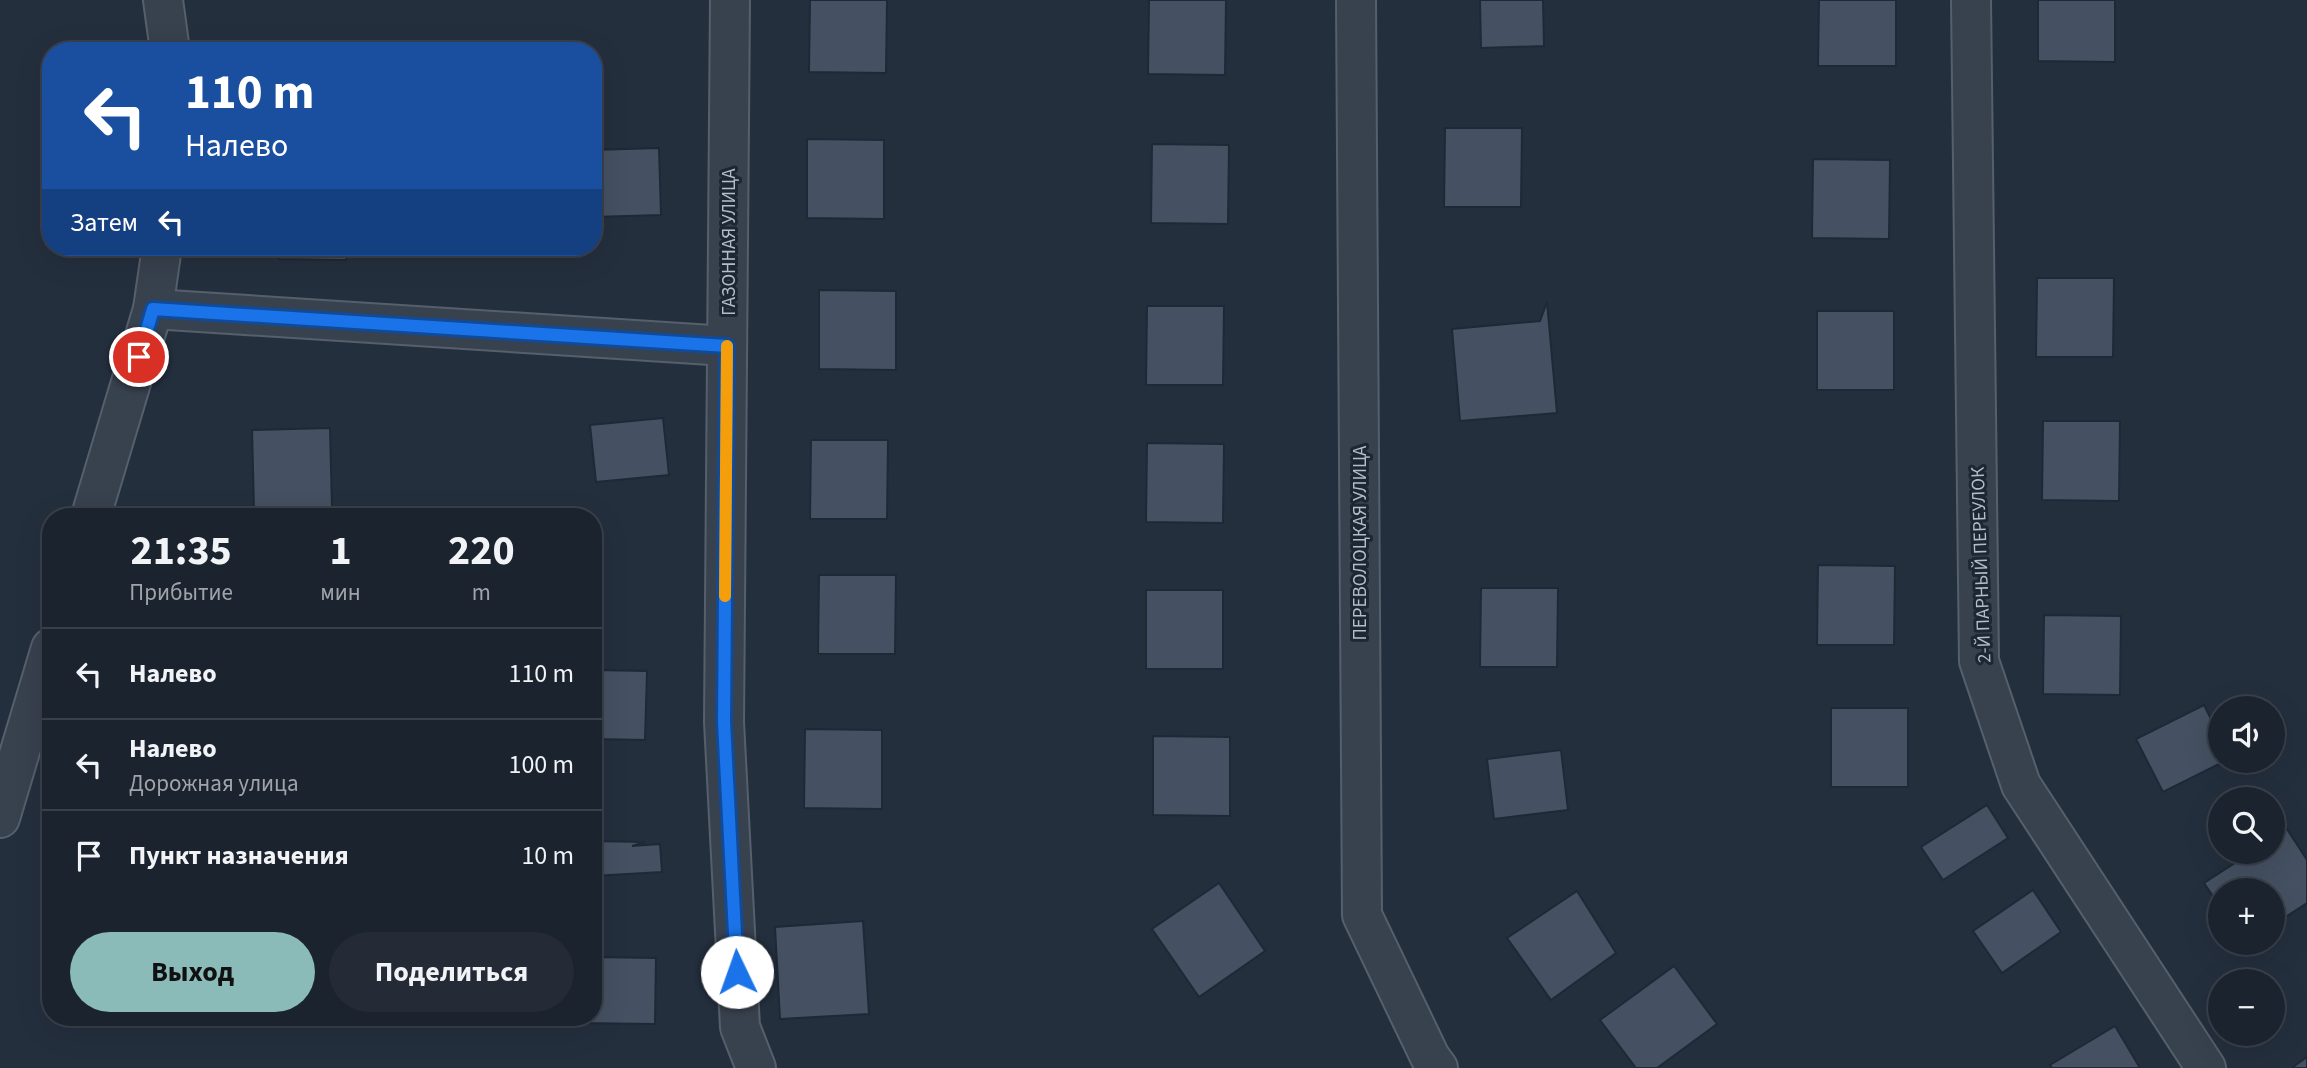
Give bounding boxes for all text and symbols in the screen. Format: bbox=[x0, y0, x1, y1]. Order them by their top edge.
text: 110 m bbox=[185, 58, 314, 128]
icon: left bbox=[70, 70, 161, 161]
text: Налево bbox=[185, 123, 288, 169]
street label: ГАЗОННАЯ УЛИЦА bbox=[716, 168, 743, 316]
icon: left bbox=[152, 203, 190, 241]
text: Затем bbox=[70, 204, 138, 241]
pin bbox=[109, 327, 169, 387]
icon: arrive bbox=[120, 338, 158, 376]
street label: ПЕРЕВОЛОЦКАЯ УЛИЦА bbox=[1347, 445, 1374, 640]
street label: 2-Й ПАРНЫЙ ПЕРЕУЛОК bbox=[1965, 467, 1998, 663]
text: 21:35 bbox=[130, 521, 232, 581]
text: 1 bbox=[329, 521, 352, 581]
text: 220 bbox=[448, 521, 515, 581]
text: Прибытие bbox=[129, 576, 233, 609]
text: мин bbox=[320, 576, 361, 609]
text: m bbox=[472, 576, 491, 609]
icon: left bbox=[70, 655, 108, 693]
text: Налево bbox=[129, 655, 217, 692]
text: 110 m bbox=[508, 655, 574, 692]
map controls bbox=[2208, 696, 2285, 1046]
button: sound bbox=[2208, 696, 2285, 773]
text: Налево bbox=[129, 730, 217, 767]
icon: left bbox=[70, 746, 108, 784]
text: 100 m bbox=[508, 746, 574, 783]
text: Дорожная улица bbox=[129, 767, 299, 800]
button: search bbox=[2208, 787, 2285, 864]
icon: arrive bbox=[70, 837, 108, 875]
text: Пункт назначения bbox=[129, 837, 349, 874]
text: 10 m bbox=[521, 837, 574, 874]
button: + bbox=[2208, 878, 2285, 955]
button: Выход bbox=[70, 932, 315, 1012]
button: Поделиться bbox=[329, 932, 574, 1012]
position arrow bbox=[700, 935, 774, 1009]
button: − bbox=[2208, 969, 2285, 1046]

